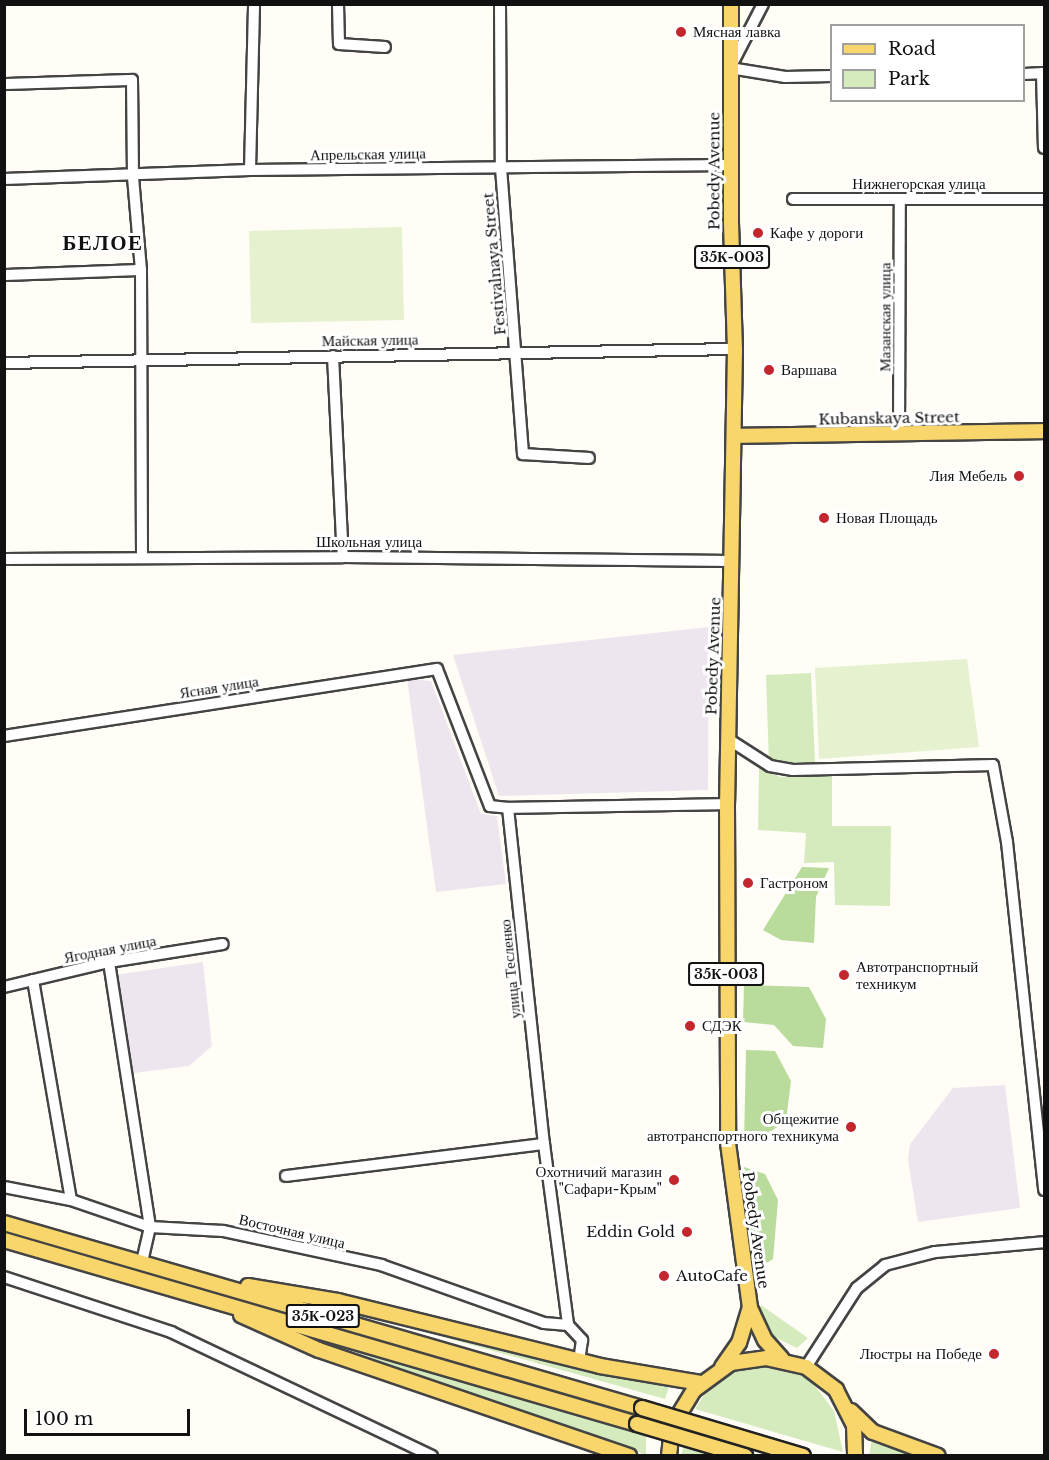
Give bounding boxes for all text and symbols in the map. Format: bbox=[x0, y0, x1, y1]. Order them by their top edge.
place label: Мясная лавка bbox=[693, 23, 781, 41]
legend bbox=[830, 24, 1025, 102]
marker: Мясная лавка bbox=[674, 25, 688, 39]
text: Road bbox=[888, 38, 936, 60]
text: Park bbox=[888, 68, 930, 90]
street label: Pobedy Avenue bbox=[705, 111, 723, 231]
street label: Апрельская улица bbox=[310, 144, 426, 164]
street label: Нижнегорская улица bbox=[852, 175, 986, 193]
street label: Festivalnaya Street bbox=[479, 192, 509, 336]
place label: Кафе у дороги bbox=[770, 224, 863, 242]
marker: Кафе у дороги bbox=[751, 226, 765, 240]
district label: БЕЛОЕ bbox=[62, 230, 144, 256]
road number: 35К-003 bbox=[693, 246, 771, 268]
street label: Мазанская улица bbox=[876, 262, 894, 372]
street label: Майская улица bbox=[322, 330, 418, 350]
place label: Варшава bbox=[781, 361, 837, 379]
marker: Варшава bbox=[762, 363, 776, 377]
street label: Kubanskaya Street bbox=[818, 408, 960, 428]
place label: Лия Мебель bbox=[929, 467, 1007, 485]
marker: Лия Мебель bbox=[1012, 469, 1026, 483]
place label: Новая Площадь bbox=[836, 509, 938, 527]
marker: Новая Площадь bbox=[817, 511, 831, 525]
street label: Школьная улица bbox=[316, 533, 422, 551]
street label: Pobedy Avenue bbox=[702, 596, 724, 716]
street label: Ясная улица bbox=[178, 672, 260, 702]
place label: Гастроном bbox=[760, 874, 828, 892]
marker: Гастроном bbox=[741, 876, 755, 890]
street label: улица Тесленко bbox=[496, 918, 524, 1020]
street label: Ягодная улица bbox=[62, 931, 158, 967]
place label: Автотранспортный техникум bbox=[856, 957, 978, 992]
road number: 35К-003 bbox=[687, 963, 765, 985]
marker: Автотранспортный техникум bbox=[837, 968, 851, 982]
place label: СДЭК bbox=[702, 1017, 742, 1035]
marker: СДЭК bbox=[683, 1019, 697, 1033]
place label: Общежитие автотранспортного техникума bbox=[647, 1109, 839, 1144]
marker: Общежитие автотранспортного техникума bbox=[844, 1120, 858, 1134]
place label: Охотничий магазин "Сафари-Крым" bbox=[536, 1162, 662, 1197]
street label: Pobedy Avenue bbox=[739, 1170, 773, 1290]
marker: Охотничий магазин "Сафари-Крым" bbox=[667, 1173, 681, 1187]
street label: Восточная улица bbox=[237, 1210, 347, 1252]
place label: Eddin Gold bbox=[586, 1223, 675, 1241]
marker: Eddin Gold bbox=[680, 1225, 694, 1239]
place label: AutoCafe bbox=[676, 1267, 748, 1285]
marker: AutoCafe bbox=[657, 1269, 671, 1283]
road number: 35К-023 bbox=[286, 1305, 360, 1327]
place label: Люстры на Победе bbox=[860, 1345, 982, 1363]
marker: Люстры на Победе bbox=[987, 1347, 1001, 1361]
scale bar bbox=[27, 1397, 194, 1435]
text: 100 m bbox=[35, 1408, 93, 1430]

